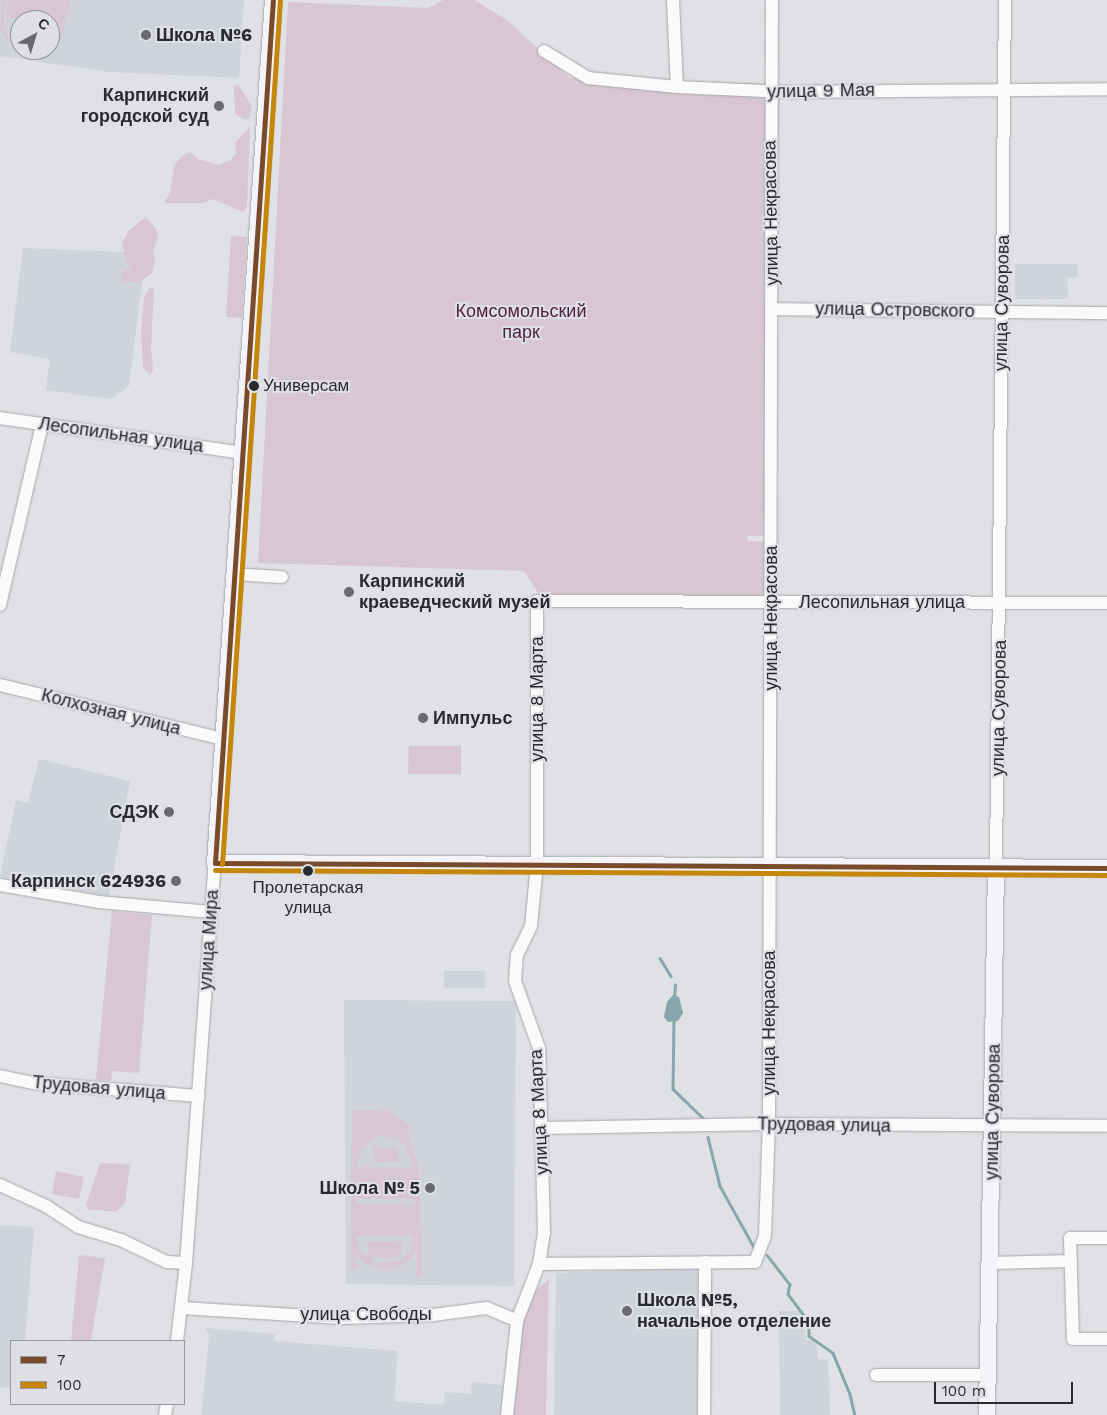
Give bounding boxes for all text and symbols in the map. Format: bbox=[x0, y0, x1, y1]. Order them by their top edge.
north arrow bbox=[10, 10, 60, 60]
text: С bbox=[35, 15, 53, 34]
place label: Школа №6 bbox=[156, 24, 252, 46]
marker: Школа №6 bbox=[140, 29, 152, 41]
street label: улица 9 Мая bbox=[767, 79, 875, 103]
place label: Карпинский городской суд bbox=[81, 85, 209, 128]
marker: Карпинский городской суд bbox=[213, 100, 225, 112]
street label: улица Некрасова bbox=[759, 140, 783, 286]
street label: улица Суворова bbox=[990, 235, 1014, 371]
street label: улица Островского bbox=[815, 298, 975, 322]
park label: Комсомольский парк bbox=[456, 301, 586, 344]
place label: Универсам bbox=[263, 376, 349, 396]
marker: Универсам bbox=[249, 381, 259, 391]
street label: Лесопильная улица bbox=[37, 413, 205, 457]
street label: улица Некрасова bbox=[760, 545, 782, 691]
place label: Карпинский краеведческий музей bbox=[359, 571, 550, 614]
marker: Карпинский краеведческий музей bbox=[343, 586, 355, 598]
street label: Лесопильная улица bbox=[799, 591, 965, 613]
street label: улица 8 Марта bbox=[526, 636, 548, 762]
street label: улица Суворова bbox=[987, 640, 1011, 776]
street label: Колхозная улица bbox=[39, 684, 183, 740]
place label: Импульс bbox=[433, 707, 512, 729]
marker: Импульс bbox=[417, 712, 429, 724]
place label: СДЭК bbox=[110, 801, 159, 823]
marker: СДЭК bbox=[163, 806, 175, 818]
marker: Пролетарская улица bbox=[303, 866, 313, 876]
place label: Карпинск 624936 bbox=[11, 870, 166, 892]
marker: Карпинск 624936 bbox=[170, 875, 182, 887]
place label: Пролетарская улица bbox=[252, 878, 364, 918]
street label: улица Мира bbox=[195, 889, 223, 991]
street label: улица Некрасова bbox=[758, 950, 780, 1096]
street label: улица Суворова bbox=[981, 1044, 1005, 1180]
street label: улица 8 Марта bbox=[525, 1049, 553, 1175]
street label: Трудовая улица bbox=[32, 1071, 166, 1105]
street label: Трудовая улица bbox=[757, 1113, 891, 1137]
place label: Школа № 5 bbox=[319, 1177, 420, 1199]
marker: Школа № 5 bbox=[424, 1182, 436, 1194]
place label: Школа №5, начальное отделение bbox=[637, 1290, 831, 1332]
street label: улица Свободы bbox=[300, 1303, 432, 1325]
marker: Школа №5, начальное отделение bbox=[621, 1305, 633, 1317]
legend bbox=[10, 1340, 185, 1405]
text: 7 bbox=[57, 1351, 65, 1369]
scale bar bbox=[937, 1372, 1076, 1404]
text: 100 bbox=[57, 1376, 82, 1394]
text: 100 m bbox=[942, 1382, 986, 1400]

